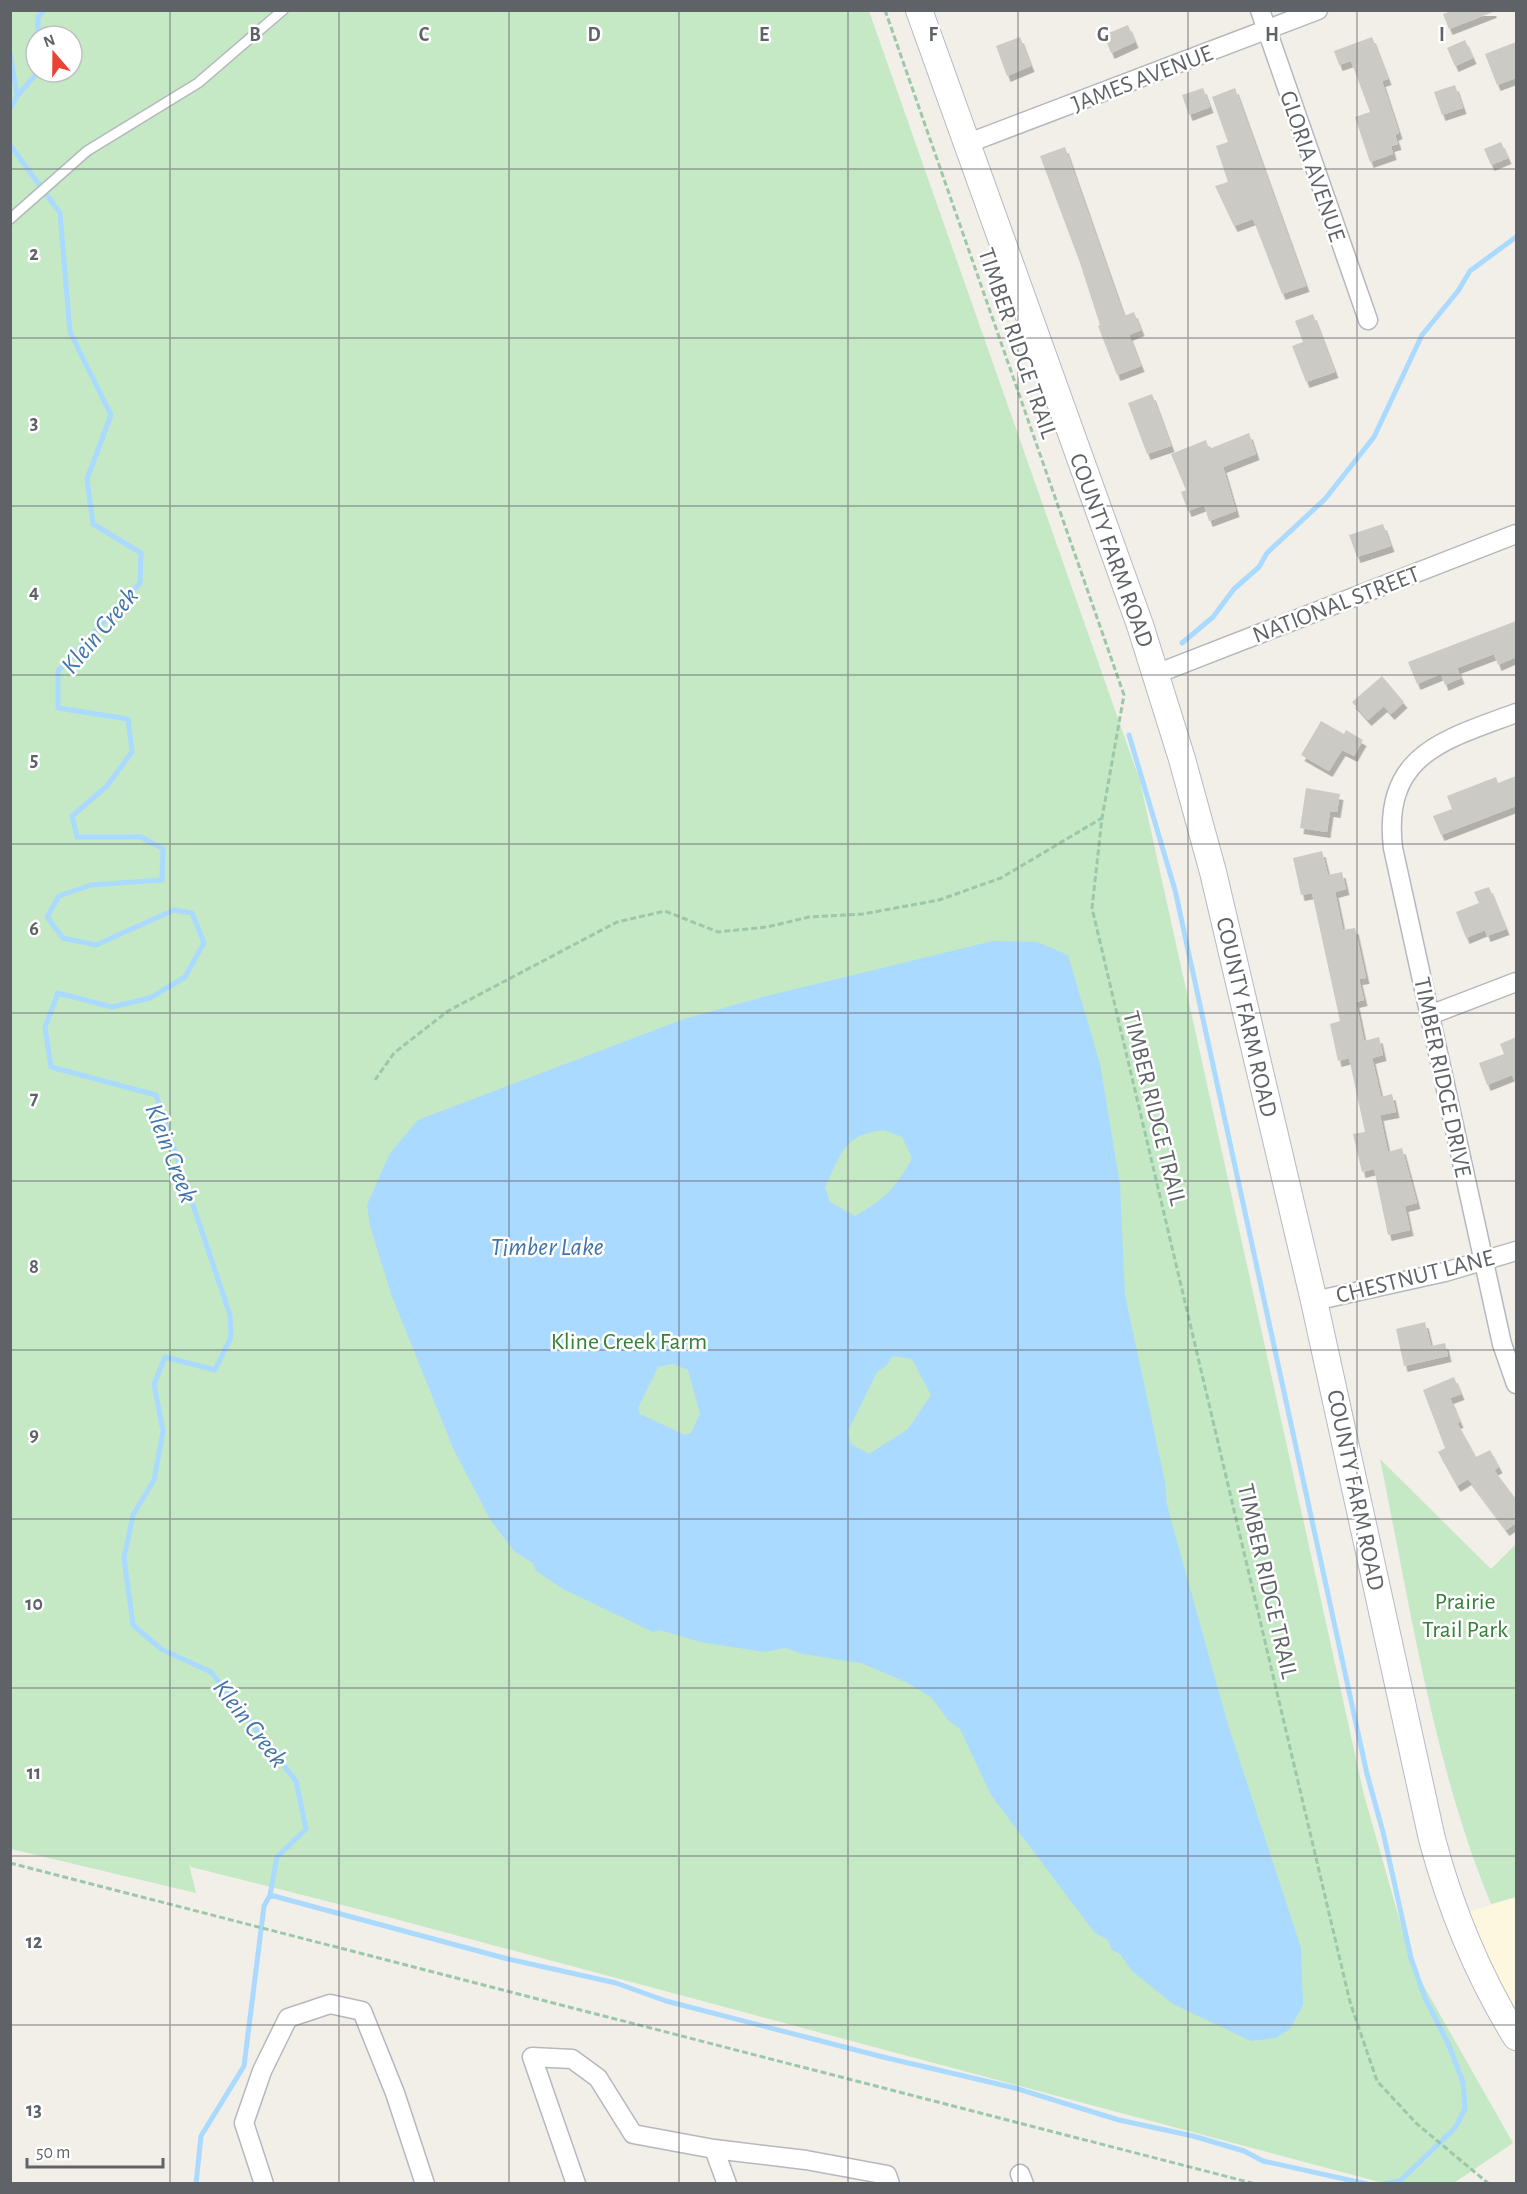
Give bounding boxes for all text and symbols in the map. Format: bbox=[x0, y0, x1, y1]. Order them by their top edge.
north arrow bbox=[24, 24, 84, 84]
text: B bbox=[249, 25, 261, 45]
text: C bbox=[419, 25, 430, 45]
text: D bbox=[587, 25, 601, 45]
text: E bbox=[759, 25, 769, 45]
text: F bbox=[928, 25, 938, 45]
text: G bbox=[1097, 25, 1109, 45]
text: H bbox=[1265, 25, 1279, 45]
text: I bbox=[1439, 25, 1445, 45]
text: N bbox=[41, 31, 57, 50]
street label: JAMES AVENUE bbox=[1069, 41, 1216, 117]
street label: GLORIA AVENUE bbox=[1275, 88, 1349, 245]
text: 2 bbox=[29, 244, 39, 264]
street label: TIMBER RIDGE TRAIL bbox=[973, 245, 1061, 442]
text: 3 bbox=[30, 413, 38, 433]
street label: COUNTY FARM ROAD bbox=[1065, 450, 1157, 651]
street label: NATIONAL STREET bbox=[1249, 562, 1424, 648]
text: 4 bbox=[29, 582, 39, 602]
water label: Klein Creek bbox=[56, 582, 143, 679]
text: 5 bbox=[30, 750, 38, 770]
street label: COUNTY FARM ROAD bbox=[1211, 915, 1281, 1120]
text: 6 bbox=[29, 919, 39, 939]
street label: TIMBER RIDGE DRIVE bbox=[1409, 975, 1475, 1180]
street label: TIMBER RIDGE TRAIL bbox=[1118, 1009, 1190, 1208]
text: 7 bbox=[30, 1088, 39, 1108]
water label: Klein Creek bbox=[140, 1100, 202, 1207]
water label: Timber Lake bbox=[490, 1234, 604, 1260]
street label: CHESTNUT LANE bbox=[1334, 1246, 1497, 1308]
text: 8 bbox=[29, 1257, 39, 1277]
park label: Kline Creek Farm bbox=[551, 1330, 707, 1354]
street label: COUNTY FARM ROAD bbox=[1322, 1388, 1388, 1593]
text: 9 bbox=[29, 1425, 39, 1445]
street label: TIMBER RIDGE TRAIL bbox=[1233, 1481, 1301, 1681]
park label: Prairie Trail Park bbox=[1422, 1590, 1508, 1642]
text: 10 bbox=[25, 1594, 43, 1614]
water label: Klein Creek bbox=[208, 1675, 292, 1773]
text: 11 bbox=[27, 1763, 41, 1783]
text: 12 bbox=[26, 1932, 42, 1952]
text: 13 bbox=[26, 2100, 42, 2120]
scale bar bbox=[27, 2131, 164, 2169]
text: 50 m bbox=[36, 2144, 70, 2162]

